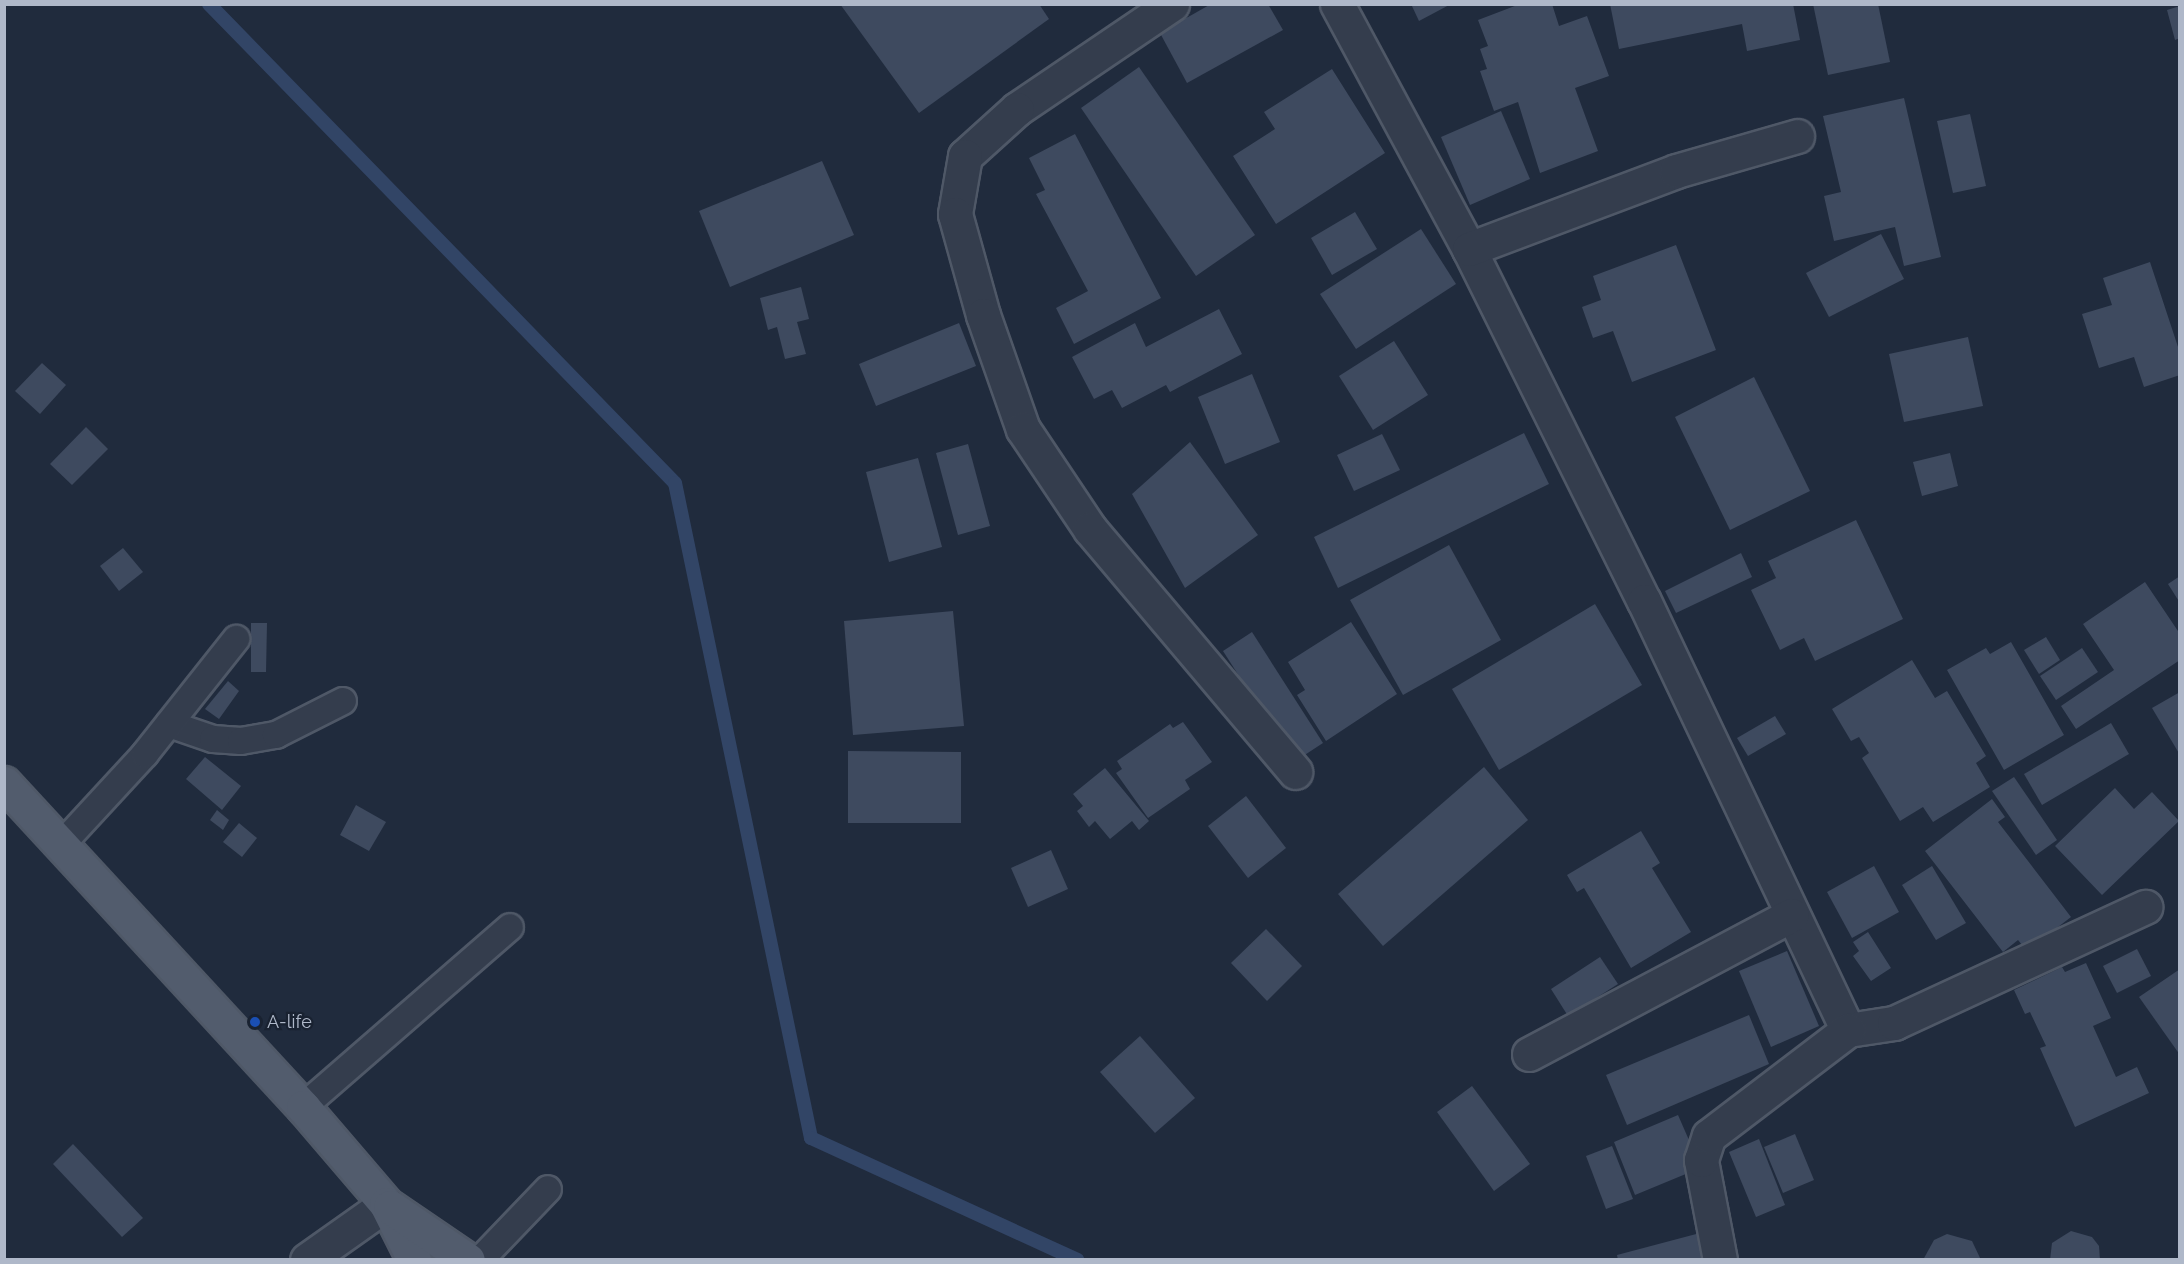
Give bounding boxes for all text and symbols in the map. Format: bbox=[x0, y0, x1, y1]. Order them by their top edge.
place label: A-life bbox=[267, 1011, 312, 1033]
marker: A-life bbox=[248, 1015, 262, 1029]

